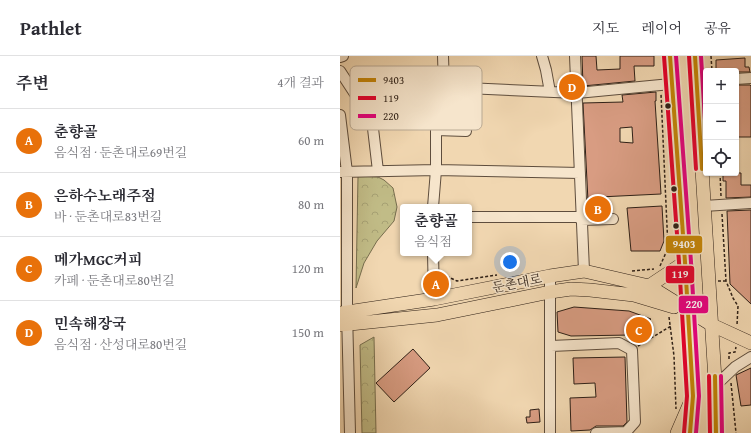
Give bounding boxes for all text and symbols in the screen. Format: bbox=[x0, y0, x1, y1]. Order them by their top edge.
text: Pathlet bbox=[20, 14, 82, 42]
text: 지도 bbox=[592, 18, 619, 38]
text: 레이어 bbox=[641, 18, 682, 38]
text: 공유 bbox=[704, 18, 731, 38]
legend bbox=[350, 66, 482, 130]
map controls bbox=[703, 68, 739, 176]
button: + bbox=[703, 68, 739, 104]
text: 주변 bbox=[16, 70, 49, 95]
text: 9403 bbox=[383, 72, 404, 88]
pin: D bbox=[559, 72, 585, 102]
text: 4개 결과 bbox=[277, 73, 324, 92]
text: 119 bbox=[383, 90, 399, 106]
unlabelled marker bbox=[663, 101, 673, 111]
button: − bbox=[703, 104, 739, 140]
text: 220 bbox=[383, 108, 399, 124]
text: 춘향골 bbox=[54, 121, 97, 142]
text: A bbox=[25, 131, 33, 150]
text: 60 m bbox=[298, 131, 324, 150]
button: locate bbox=[703, 140, 739, 176]
text: 음식점 · 둔촌대로69번길 bbox=[54, 143, 187, 162]
unlabelled marker bbox=[669, 184, 679, 194]
text: 은하수노래주점 bbox=[54, 185, 155, 206]
pin: B bbox=[585, 194, 611, 224]
text: B bbox=[25, 195, 33, 214]
text: 80 m bbox=[298, 195, 324, 214]
popup bbox=[400, 204, 472, 256]
text: 바 · 둔촌대로83번길 bbox=[54, 207, 162, 226]
text: 춘향골 bbox=[414, 210, 458, 231]
unlabelled marker bbox=[671, 221, 681, 231]
text: 음식점 bbox=[414, 232, 452, 251]
line badge: 9403 bbox=[665, 235, 703, 254]
text: 9403 bbox=[673, 236, 696, 252]
text: 메가MGC커피 bbox=[54, 249, 142, 270]
your location bbox=[500, 252, 520, 272]
text: C bbox=[25, 259, 33, 278]
text: 120 m bbox=[292, 259, 324, 278]
line badge: 119 bbox=[665, 265, 695, 284]
text: 119 bbox=[671, 266, 689, 282]
pin: A bbox=[423, 269, 449, 299]
street label: 둔촌대로 bbox=[491, 269, 544, 297]
text: 카페 · 둔촌대로80번길 bbox=[54, 271, 175, 290]
line badge: 220 bbox=[678, 295, 709, 314]
text: 220 bbox=[685, 296, 703, 312]
text: 민속해장국 bbox=[54, 313, 126, 334]
pin: C bbox=[626, 315, 652, 345]
text: D bbox=[25, 323, 33, 342]
text: 150 m bbox=[292, 323, 324, 342]
text: 음식점 · 산성대로80번길 bbox=[54, 335, 187, 354]

